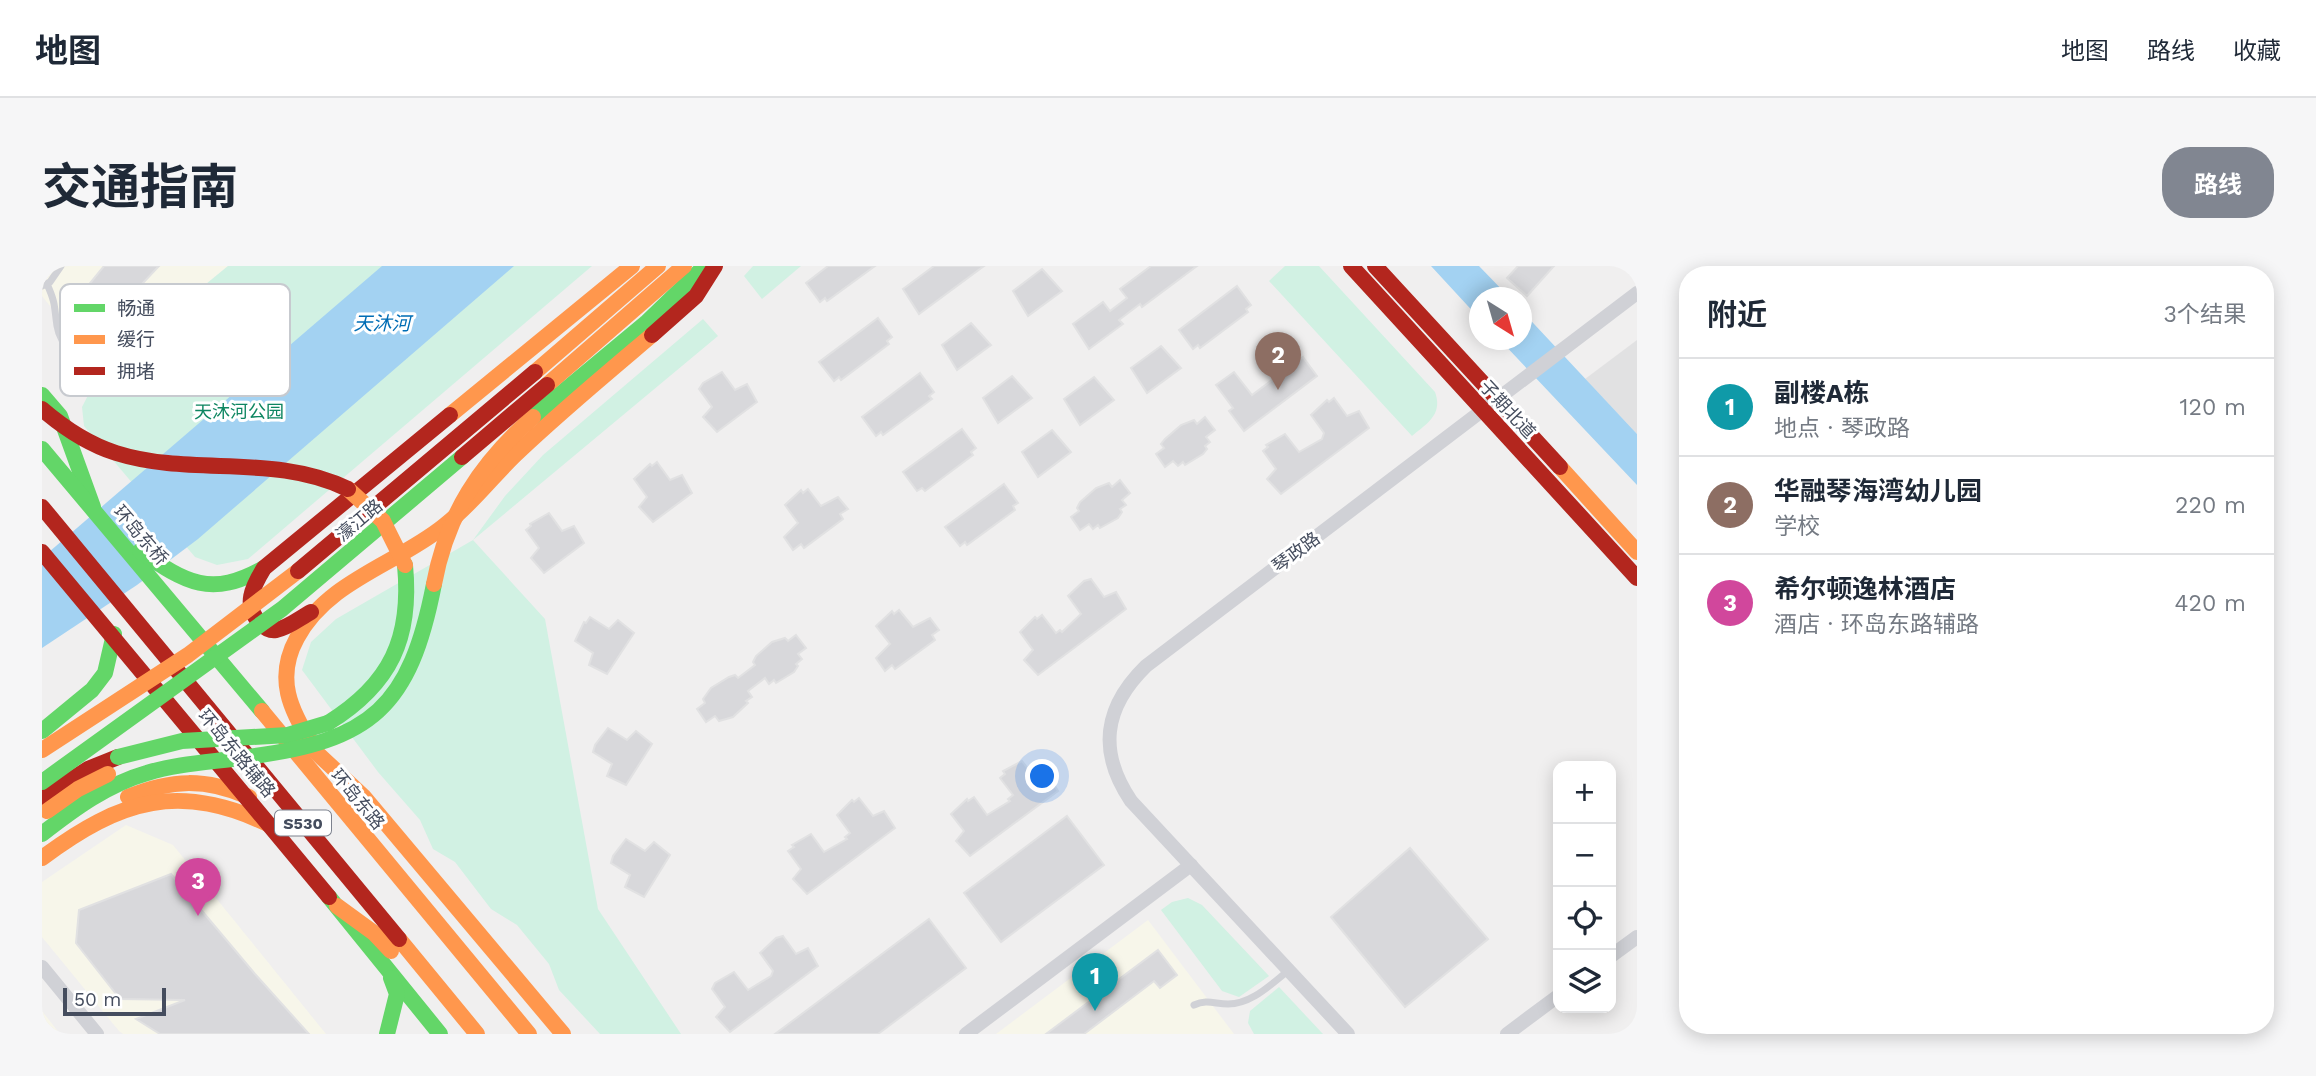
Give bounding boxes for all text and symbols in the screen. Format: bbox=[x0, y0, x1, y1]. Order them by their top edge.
text: 地图 bbox=[35, 31, 101, 70]
text: 地图 bbox=[2061, 37, 2109, 65]
text: 路线 bbox=[2147, 37, 2195, 65]
text: 收藏 bbox=[2233, 37, 2281, 65]
button: 路线 bbox=[2162, 147, 2274, 218]
text: 交通指南 bbox=[42, 158, 238, 216]
legend bbox=[60, 284, 290, 396]
north arrow bbox=[1469, 287, 1532, 350]
text: 畅通 bbox=[117, 297, 155, 320]
text: 附近 bbox=[1707, 297, 1767, 332]
text: 3个结果 bbox=[2164, 301, 2246, 328]
water label: 天沐河 bbox=[353, 312, 414, 335]
text: 缓行 bbox=[117, 328, 155, 351]
pin: 2 bbox=[1255, 332, 1301, 390]
text: 拥堵 bbox=[117, 360, 155, 383]
street label: 子期北道 bbox=[1476, 376, 1540, 442]
text: 副楼A栋 bbox=[1774, 378, 1870, 408]
text: 1 bbox=[1725, 394, 1735, 421]
text: 120 m bbox=[2180, 394, 2246, 421]
park label: 天沐河公园 bbox=[194, 401, 284, 422]
text: 地点 · 琴政路 bbox=[1774, 415, 1910, 442]
text: 华融琴海湾幼儿园 bbox=[1774, 476, 1982, 506]
text: 2 bbox=[1723, 492, 1737, 519]
text: 220 m bbox=[2175, 492, 2246, 519]
street label: 濠江路 bbox=[332, 495, 386, 545]
street label: 环岛东桥 bbox=[109, 501, 173, 569]
text: 学校 bbox=[1774, 513, 1820, 540]
street label: 琴政路 bbox=[1268, 527, 1324, 577]
text: 希尔顿逸林酒店 bbox=[1774, 574, 1956, 604]
text: 3 bbox=[1723, 590, 1737, 617]
text: 420 m bbox=[2174, 590, 2246, 617]
text: 酒店 · 环岛东路辅路 bbox=[1774, 611, 1979, 638]
street label: 环岛东路辅路 bbox=[194, 705, 280, 801]
your location bbox=[1025, 759, 1059, 793]
map controls bbox=[1553, 761, 1616, 1013]
button: + bbox=[1553, 761, 1616, 824]
street label: 环岛东路 bbox=[327, 765, 389, 833]
road number: S530 bbox=[275, 810, 331, 836]
button: − bbox=[1553, 824, 1616, 887]
pin: 3 bbox=[175, 858, 221, 916]
button: locate bbox=[1553, 887, 1616, 950]
button: layers bbox=[1553, 950, 1616, 1013]
pin: 1 bbox=[1072, 953, 1118, 1011]
scale bar bbox=[63, 985, 166, 1017]
text: 50 m bbox=[74, 988, 121, 1011]

